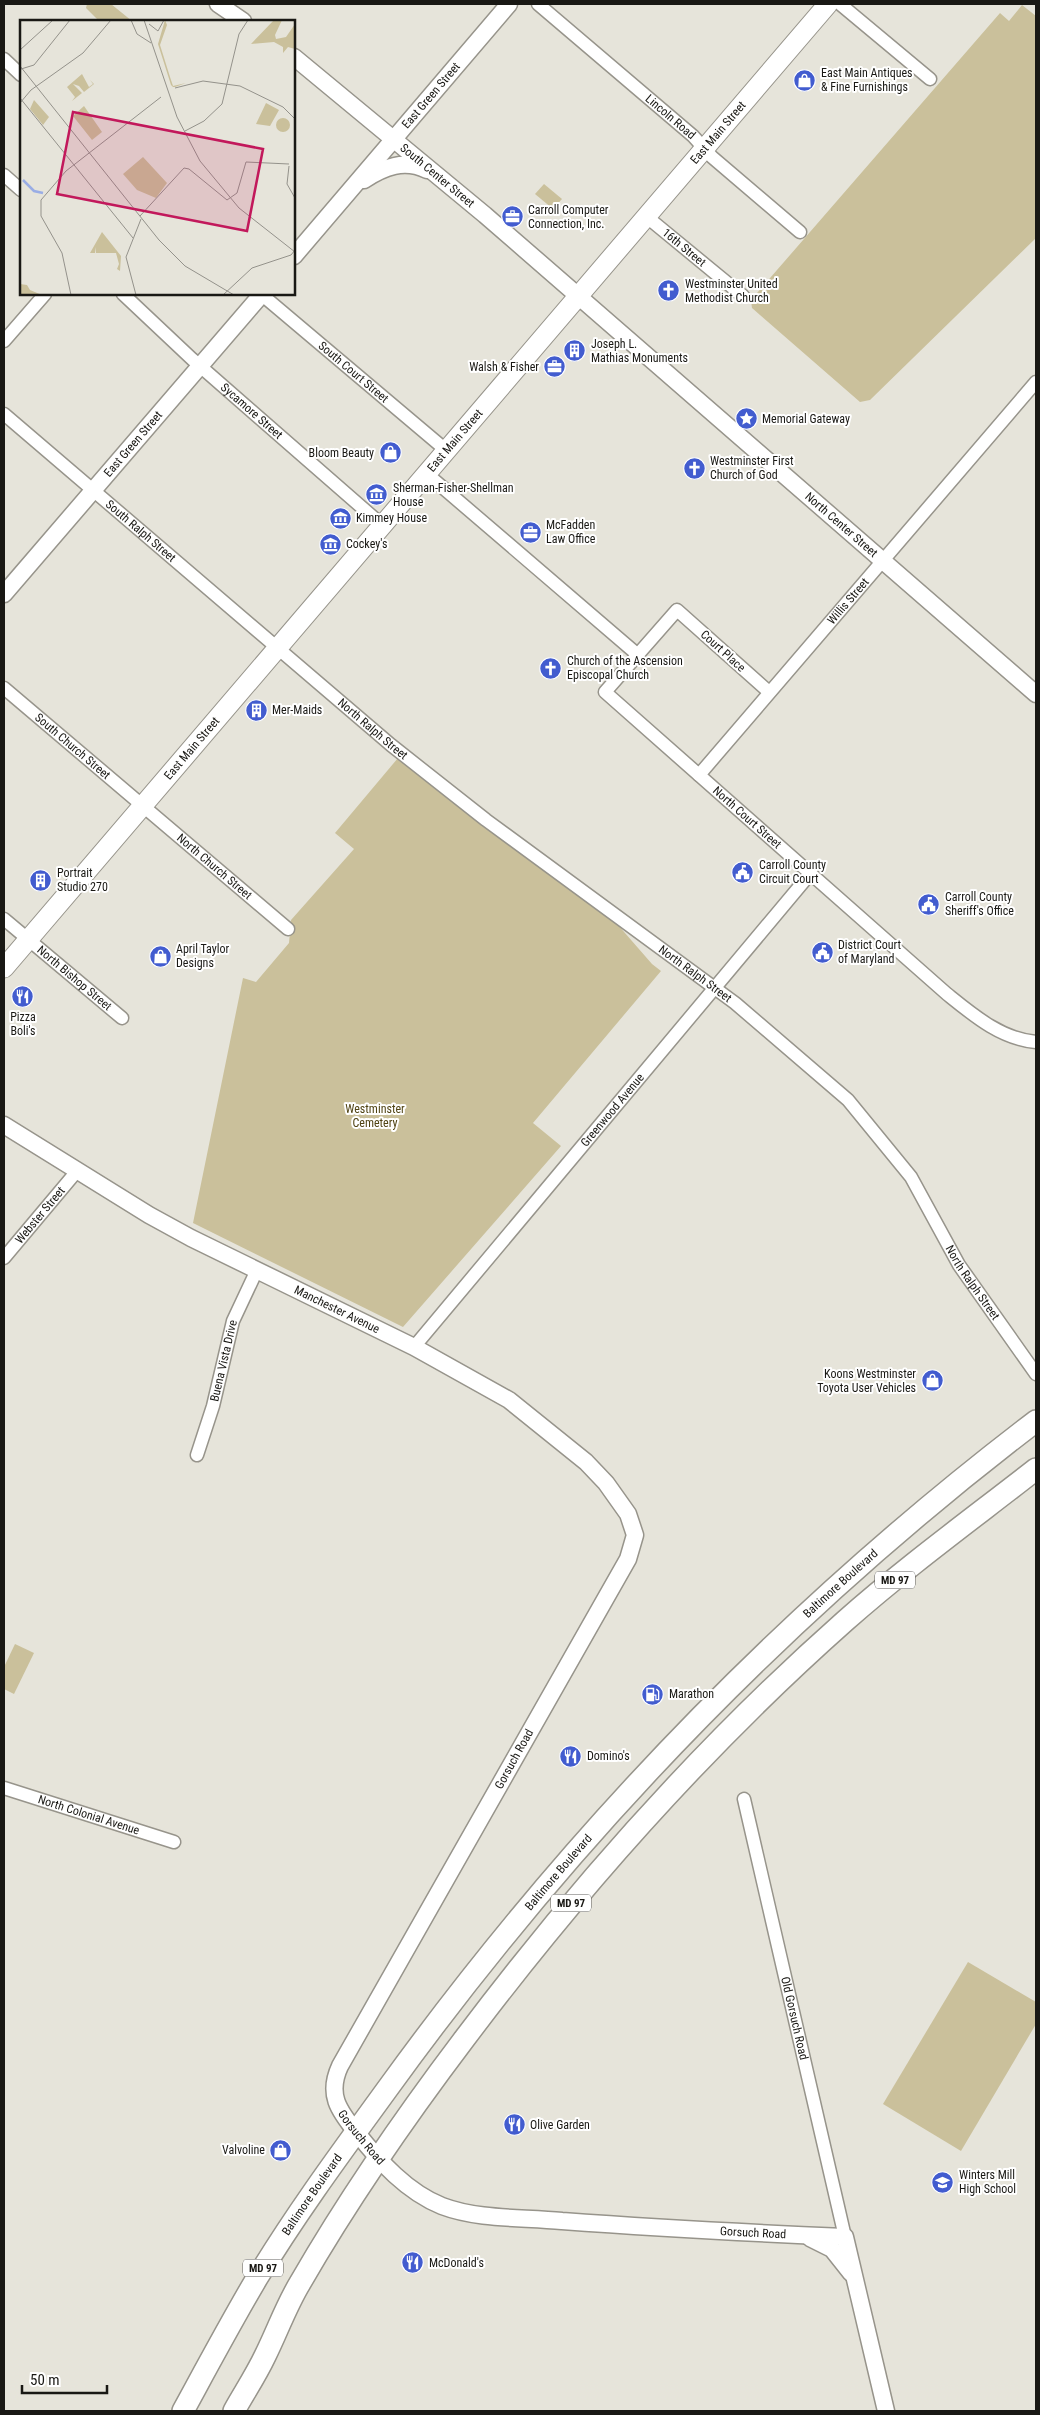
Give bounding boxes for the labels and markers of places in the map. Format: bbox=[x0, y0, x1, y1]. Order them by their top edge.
place label: East Main Antiques & Fine Furnishings bbox=[821, 66, 913, 94]
shop icon: East Main Antiques & Fine Furnishings bbox=[793, 68, 817, 92]
place label: Carroll Computer Connection, Inc. bbox=[528, 203, 609, 231]
office icon: Carroll Computer Connection, Inc. bbox=[500, 205, 524, 229]
place label: Westminster United Methodist Church bbox=[685, 277, 778, 305]
church icon: Westminster United Methodist Church bbox=[657, 279, 681, 303]
place label: Joseph L. Mathias Monuments bbox=[591, 337, 688, 365]
building icon: Joseph L. Mathias Monuments bbox=[563, 339, 587, 363]
office icon: Walsh & Fisher bbox=[543, 355, 567, 379]
place label: Walsh & Fisher bbox=[469, 360, 539, 374]
place icon: Memorial Gateway bbox=[734, 407, 758, 431]
place label: Memorial Gateway bbox=[762, 412, 850, 426]
shop icon: Bloom Beauty bbox=[378, 441, 402, 465]
place label: Bloom Beauty bbox=[309, 446, 374, 460]
place label: Westminster First Church of God bbox=[710, 454, 794, 482]
church icon: Westminster First Church of God bbox=[682, 456, 706, 480]
place label: Sherman-Fisher-Shellman House bbox=[393, 481, 514, 509]
museum icon: Sherman-Fisher-Shellman House bbox=[365, 483, 389, 507]
museum icon: Kimmey House bbox=[328, 506, 352, 530]
place label: Kimmey House bbox=[356, 511, 427, 525]
place label: McFadden Law Office bbox=[546, 518, 596, 546]
office icon: McFadden Law Office bbox=[518, 520, 542, 544]
museum icon: Cockey's bbox=[318, 532, 342, 556]
place label: Cockey's bbox=[346, 537, 387, 551]
place label: Church of the Ascension Episcopal Church bbox=[567, 654, 683, 682]
church icon: Church of the Ascension Episcopal Church bbox=[539, 656, 563, 680]
building icon: Mer-Maids bbox=[244, 698, 268, 722]
place label: Mer-Maids bbox=[272, 703, 322, 717]
place label: Carroll County Circuit Court bbox=[759, 858, 826, 886]
public building icon: Carroll County Circuit Court bbox=[731, 860, 755, 884]
place label: Portrait Studio 270 bbox=[57, 866, 108, 894]
building icon: Portrait Studio 270 bbox=[29, 868, 53, 892]
place label: Carroll County Sheriff's Office bbox=[945, 890, 1014, 918]
public building icon: Carroll County Sheriff's Office bbox=[917, 892, 941, 916]
place label: District Court of Maryland bbox=[838, 938, 901, 966]
public building icon: District Court of Maryland bbox=[810, 940, 834, 964]
place label: April Taylor Designs bbox=[176, 942, 230, 970]
shop icon: April Taylor Designs bbox=[148, 944, 172, 968]
restaurant icon: Pizza Boli's bbox=[11, 984, 35, 1008]
place label: Pizza Boli's bbox=[10, 1010, 36, 1038]
place label: Koons Westminster Toyota User Vehicles bbox=[817, 1367, 916, 1395]
shop icon: Koons Westminster Toyota User Vehicles bbox=[920, 1369, 944, 1393]
fuel station icon: Marathon bbox=[641, 1682, 665, 1706]
place label: Marathon bbox=[669, 1687, 714, 1701]
restaurant icon: Domino's bbox=[559, 1744, 583, 1768]
place label: Domino's bbox=[587, 1749, 630, 1763]
restaurant icon: Olive Garden bbox=[502, 2113, 526, 2137]
place label: Olive Garden bbox=[530, 2118, 590, 2132]
shop icon: Valvoline bbox=[269, 2138, 293, 2162]
place label: Valvoline bbox=[222, 2143, 265, 2157]
place label: Winters Mill High School bbox=[959, 2168, 1016, 2196]
school or university icon: Winters Mill High School bbox=[931, 2170, 955, 2194]
restaurant icon: McDonald's bbox=[401, 2251, 425, 2275]
place label: McDonald's bbox=[429, 2256, 484, 2270]

